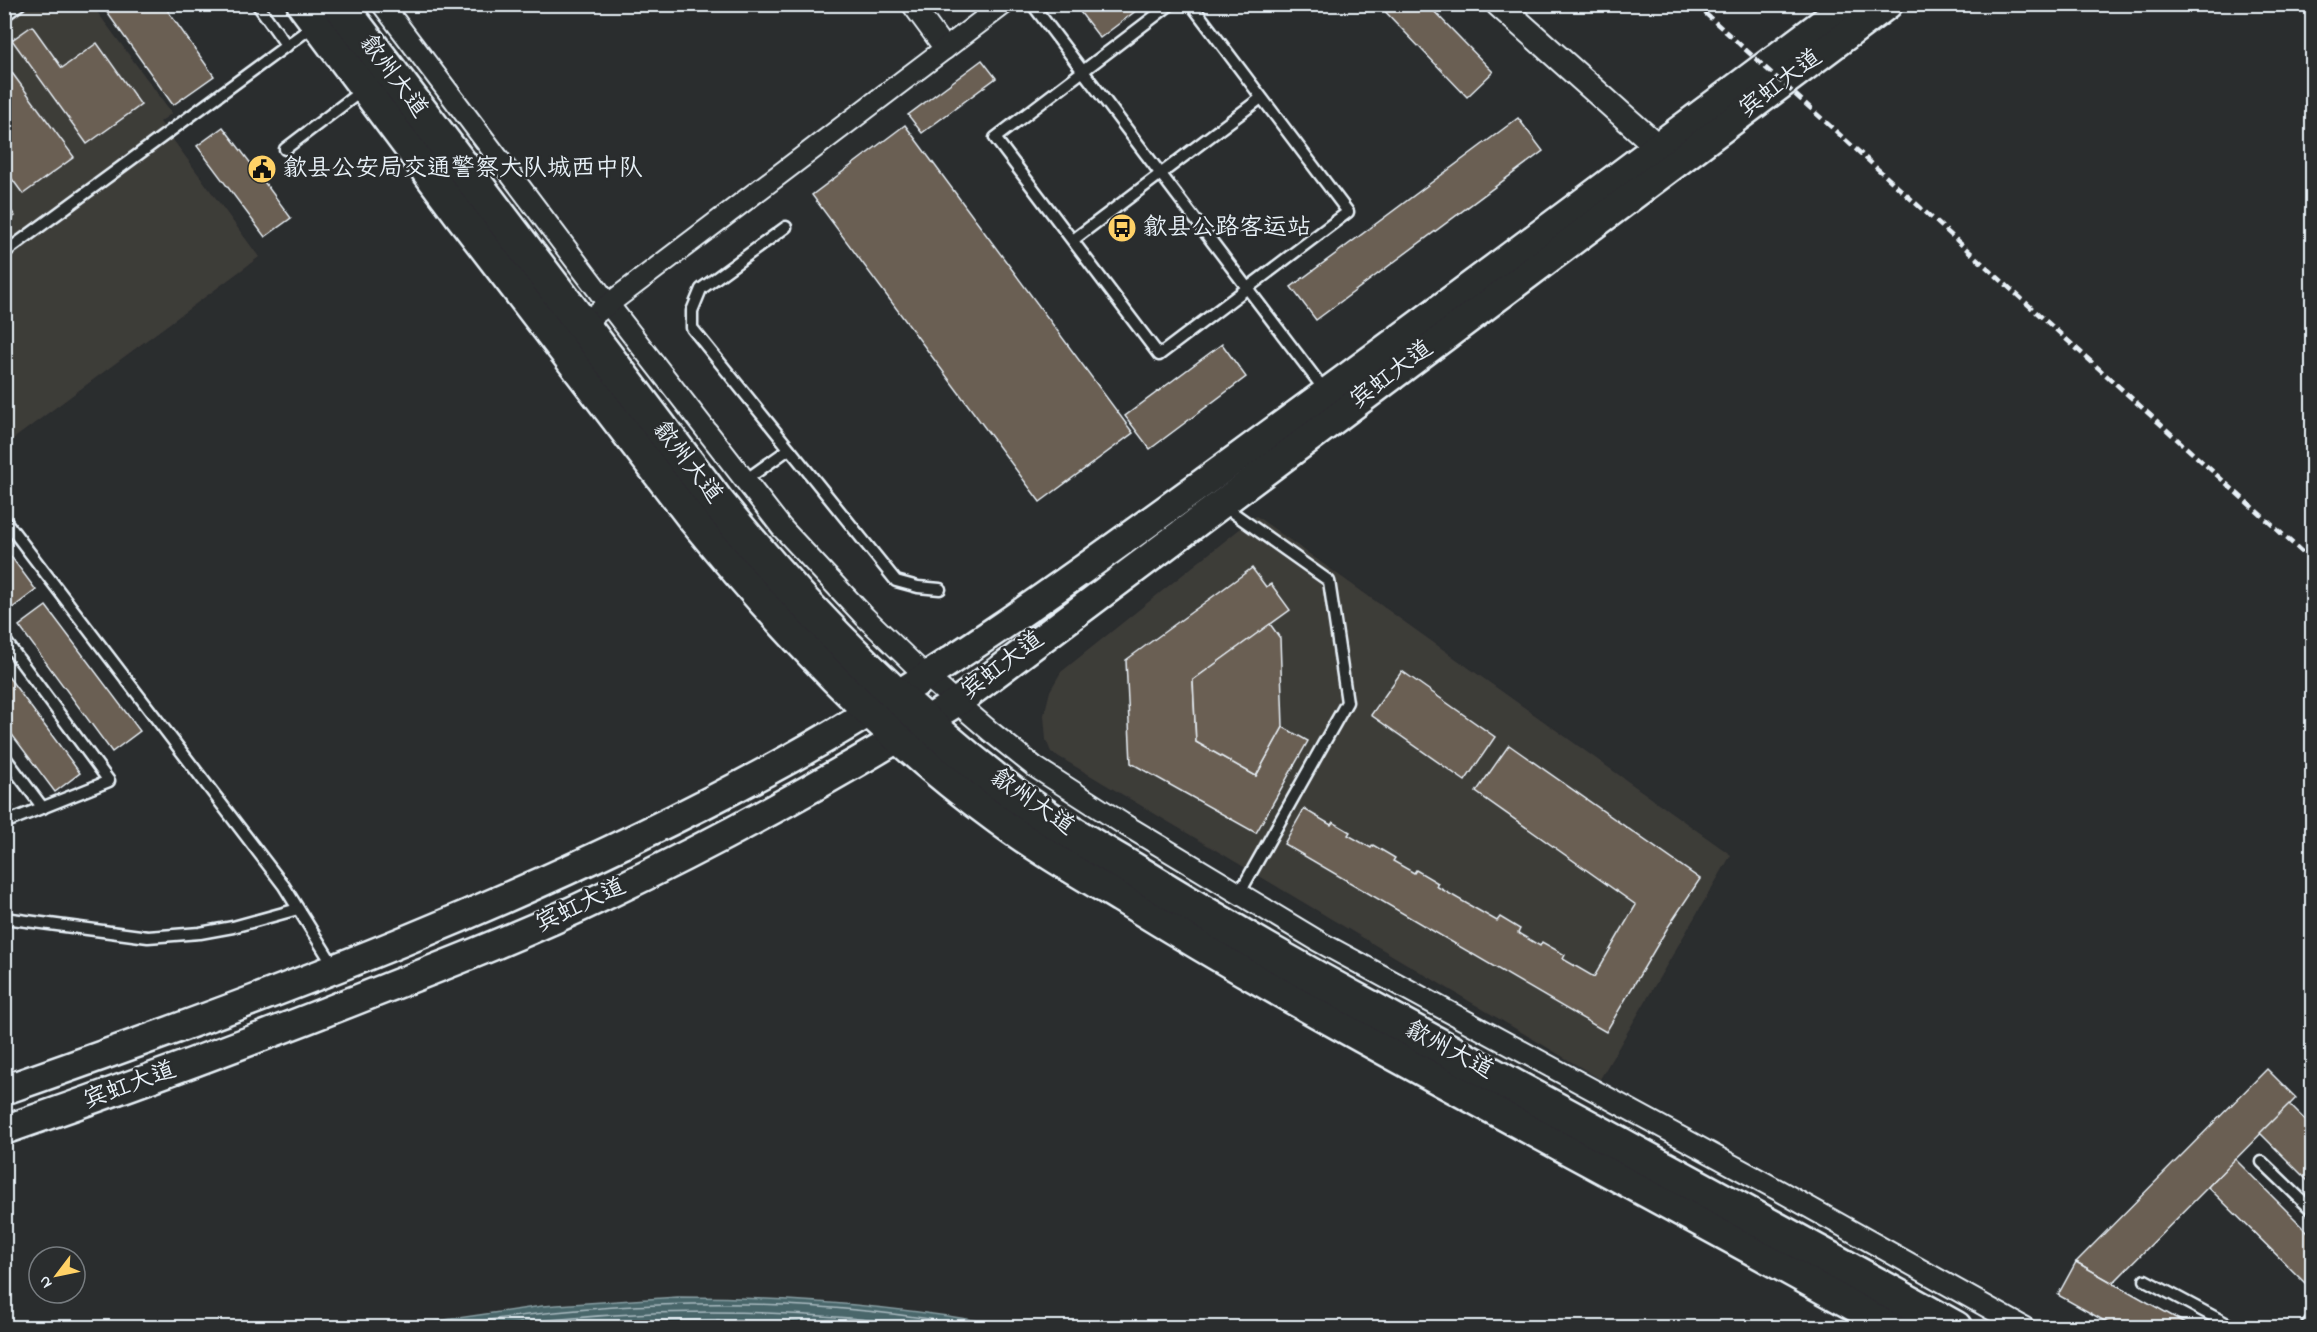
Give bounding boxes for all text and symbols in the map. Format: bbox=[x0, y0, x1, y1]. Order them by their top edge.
street label: 歙州大道 bbox=[350, 28, 436, 126]
street label: 宾虹大道 bbox=[1732, 41, 1830, 127]
place label: 歙县公安局交通警察大队城西中队 bbox=[283, 152, 643, 187]
public building icon: 歙县公安局交通警察大队城西中队 bbox=[246, 153, 278, 185]
place label: 歙县公路客运站 bbox=[1143, 211, 1311, 246]
bus stop icon: 歙县公路客运站 bbox=[1106, 212, 1138, 244]
street label: 宾虹大道 bbox=[1343, 332, 1441, 418]
street label: 歙州大道 bbox=[644, 414, 730, 512]
street label: 宾虹大道 bbox=[954, 623, 1052, 709]
street label: 歙州大道 bbox=[983, 761, 1081, 845]
street label: 宾虹大道 bbox=[530, 870, 632, 942]
street label: 歙州大道 bbox=[1398, 1013, 1500, 1089]
street label: 宾虹大道 bbox=[79, 1053, 181, 1119]
north arrow bbox=[27, 1245, 87, 1305]
text: N bbox=[33, 1271, 59, 1293]

